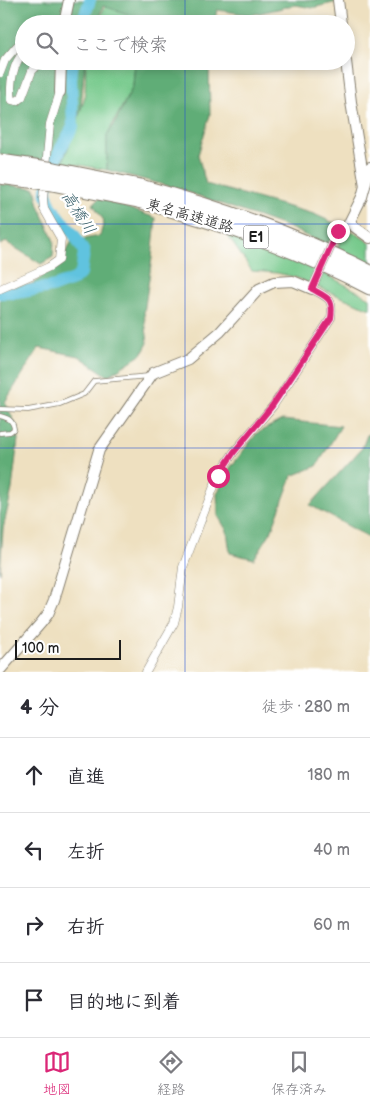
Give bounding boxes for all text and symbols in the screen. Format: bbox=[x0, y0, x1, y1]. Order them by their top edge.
search box bbox=[15, 15, 355, 70]
icon: search bbox=[33, 29, 61, 57]
text: ここで検索 bbox=[73, 34, 168, 57]
water label: 高橋川 bbox=[57, 188, 99, 238]
street label: 東名高速道路 bbox=[144, 194, 236, 238]
route end bbox=[327, 220, 350, 243]
road number: E1 bbox=[244, 226, 268, 248]
route start bbox=[207, 465, 230, 488]
scale bar bbox=[15, 637, 121, 660]
text: 100 m bbox=[22, 640, 59, 657]
text: 4 分 bbox=[20, 695, 59, 720]
text: 徒歩 · 280 m bbox=[262, 698, 350, 717]
icon: ahead bbox=[20, 761, 48, 789]
text: 直進 bbox=[67, 766, 105, 789]
text: 180 m bbox=[308, 766, 350, 785]
icon: left bbox=[20, 836, 48, 864]
text: 左折 bbox=[67, 841, 105, 864]
text: 40 m bbox=[313, 841, 350, 860]
icon: right bbox=[20, 911, 48, 939]
text: 右折 bbox=[67, 916, 105, 939]
text: 60 m bbox=[313, 916, 350, 935]
icon: arrive bbox=[20, 986, 48, 1014]
text: 目的地に到着 bbox=[67, 991, 181, 1014]
tab: 地図 bbox=[43, 1048, 71, 1098]
tab: 経路 bbox=[157, 1048, 185, 1098]
tab: 保存済み bbox=[271, 1048, 327, 1098]

